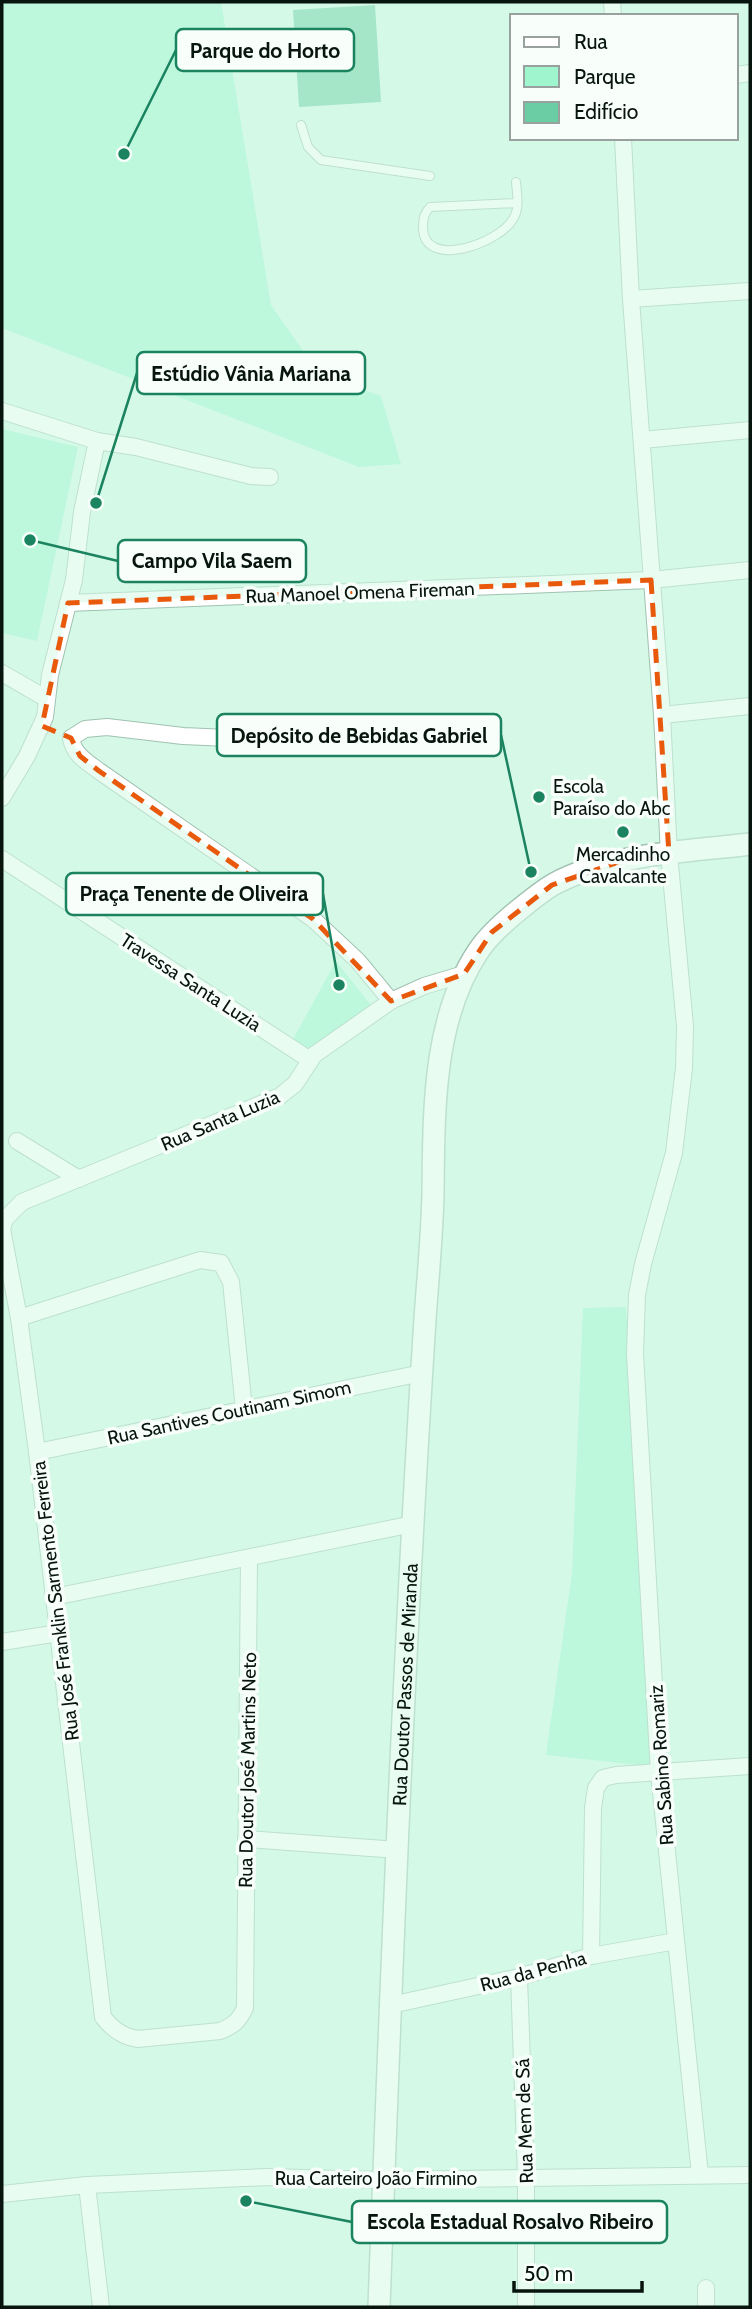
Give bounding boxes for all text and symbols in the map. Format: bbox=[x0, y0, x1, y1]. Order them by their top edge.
legend bbox=[510, 14, 738, 140]
callout: Parque do Horto bbox=[176, 29, 354, 71]
text: Rua bbox=[574, 29, 608, 54]
text: Parque do Horto bbox=[190, 38, 340, 63]
text: Parque bbox=[574, 64, 636, 89]
text: Edifício bbox=[574, 99, 638, 124]
callout: Estúdio Vânia Mariana bbox=[137, 352, 365, 394]
text: Estúdio Vânia Mariana bbox=[151, 361, 352, 386]
callout: Campo Vila Saem bbox=[118, 540, 306, 582]
text: Campo Vila Saem bbox=[132, 548, 292, 573]
street label: Rua Manoel Omena Fireman bbox=[245, 577, 475, 608]
callout: Depósito de Bebidas Gabriel bbox=[217, 714, 501, 756]
text: Depósito de Bebidas Gabriel bbox=[231, 723, 488, 748]
place label: Escola Paraíso do Abc bbox=[553, 775, 671, 820]
marker: Escola Paraíso do Abc bbox=[531, 789, 547, 805]
marker: Mercadinho Cavalcante bbox=[615, 824, 631, 840]
place label: Mercadinho Cavalcante bbox=[576, 843, 670, 888]
callout: Praça Tenente de Oliveira bbox=[66, 873, 323, 915]
text: Praça Tenente de Oliveira bbox=[79, 881, 309, 906]
street label: Travessa Santa Luzia bbox=[116, 928, 265, 1036]
street label: Rua Santa Luzia bbox=[157, 1085, 283, 1156]
street label: Rua Santives Coutinam Simom bbox=[105, 1375, 353, 1450]
street label: Rua José Franklin Sarmento Ferreira bbox=[27, 1460, 84, 1742]
street label: Rua Doutor Passos de Miranda bbox=[388, 1563, 423, 1806]
street label: Rua Doutor José Martins Neto bbox=[234, 1652, 261, 1888]
street label: Rua Sabino Romariz bbox=[644, 1684, 679, 1846]
street label: Rua da Penha bbox=[478, 1946, 589, 1997]
street label: Rua Mem de Sá bbox=[511, 2058, 538, 2184]
street label: Rua Carteiro João Firmino bbox=[275, 2167, 477, 2190]
callout: Escola Estadual Rosalvo Ribeiro bbox=[352, 2201, 667, 2243]
text: Escola Estadual Rosalvo Ribeiro bbox=[367, 2209, 653, 2234]
scale bar bbox=[514, 2250, 642, 2294]
text: 50 m bbox=[524, 2261, 573, 2286]

